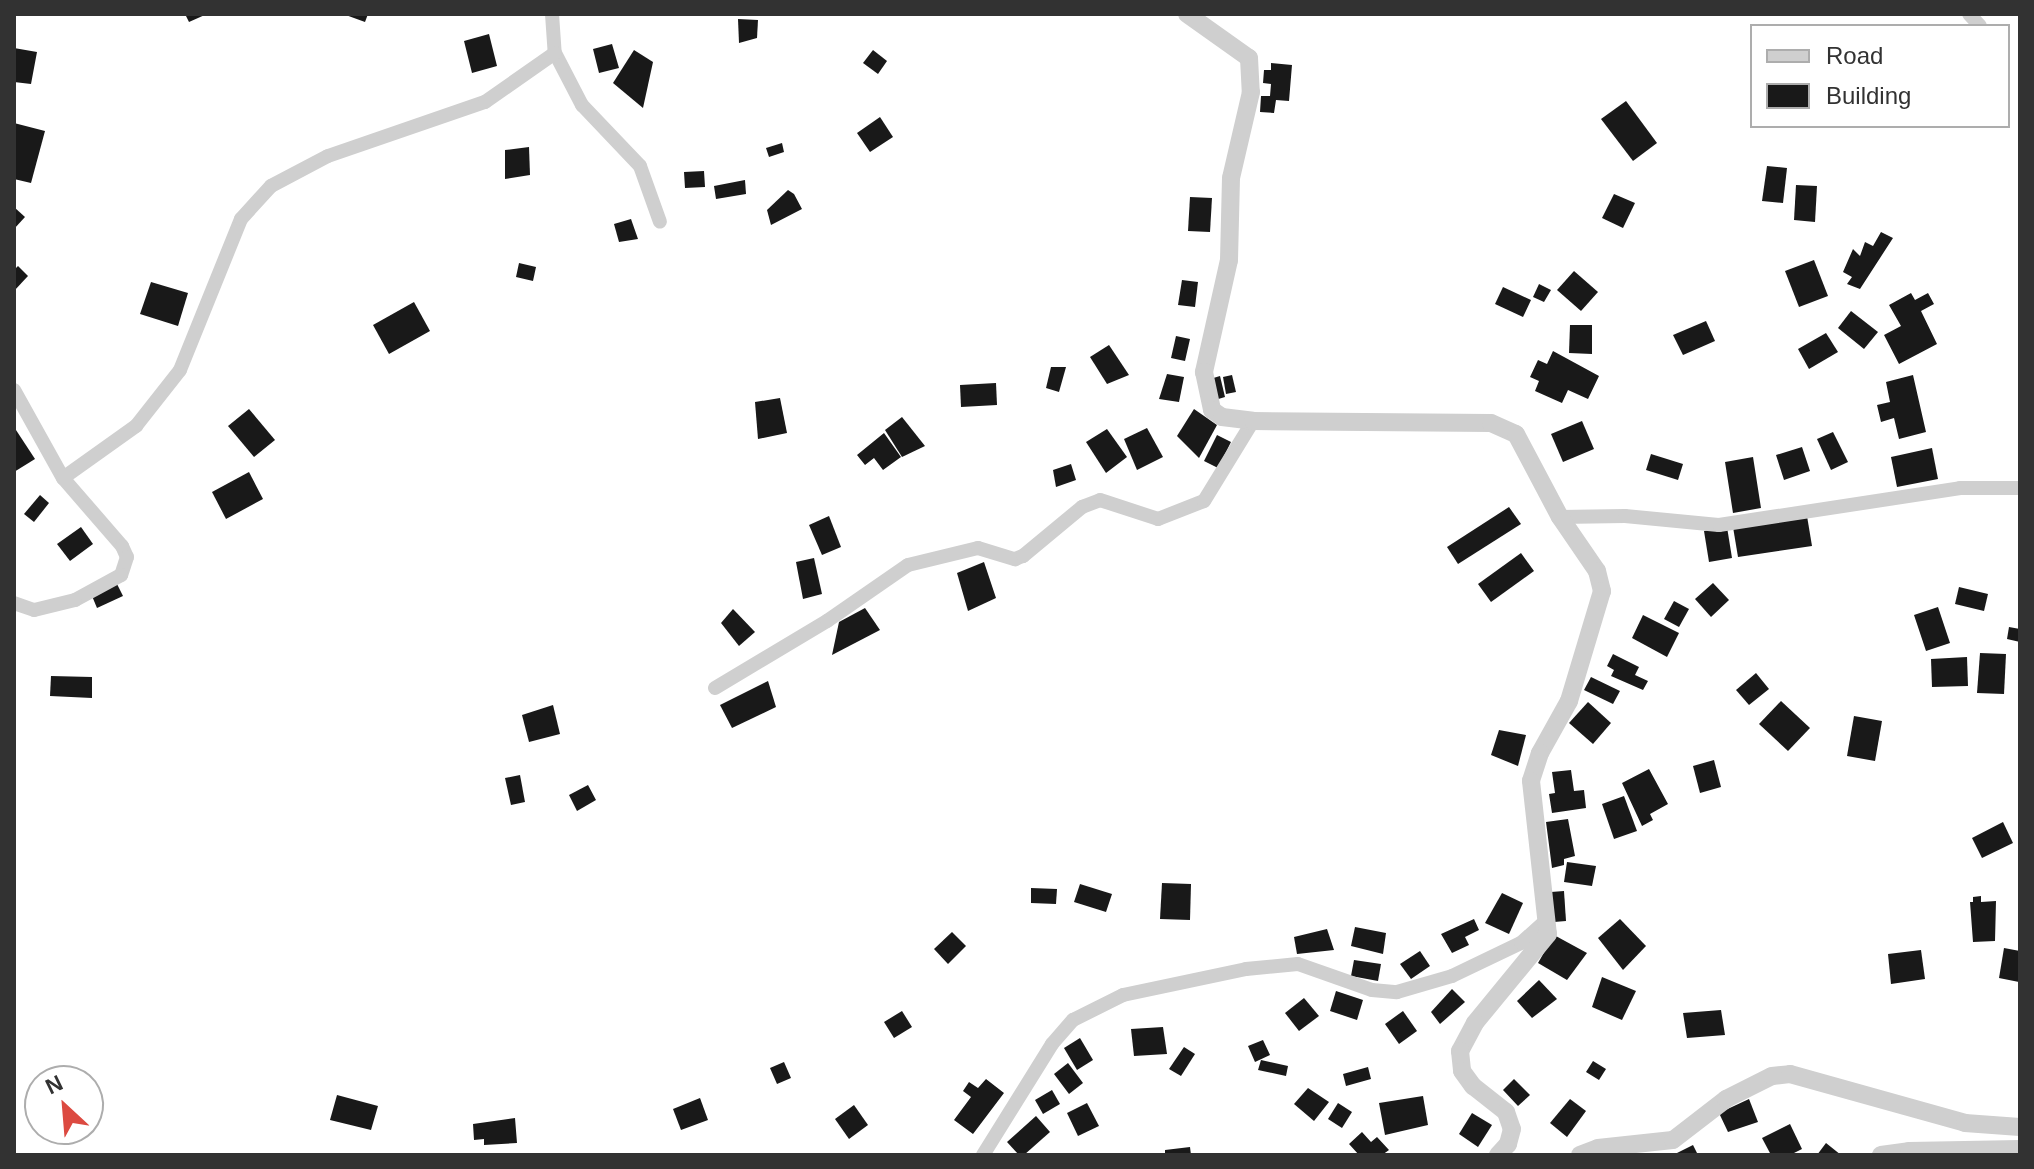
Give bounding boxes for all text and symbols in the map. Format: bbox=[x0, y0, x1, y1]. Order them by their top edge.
legend bbox=[1750, 24, 2010, 128]
text: Road bbox=[1826, 42, 1883, 69]
text: Building bbox=[1826, 82, 1911, 109]
north arrow bbox=[24, 1065, 104, 1145]
text: N bbox=[42, 1070, 67, 1099]

